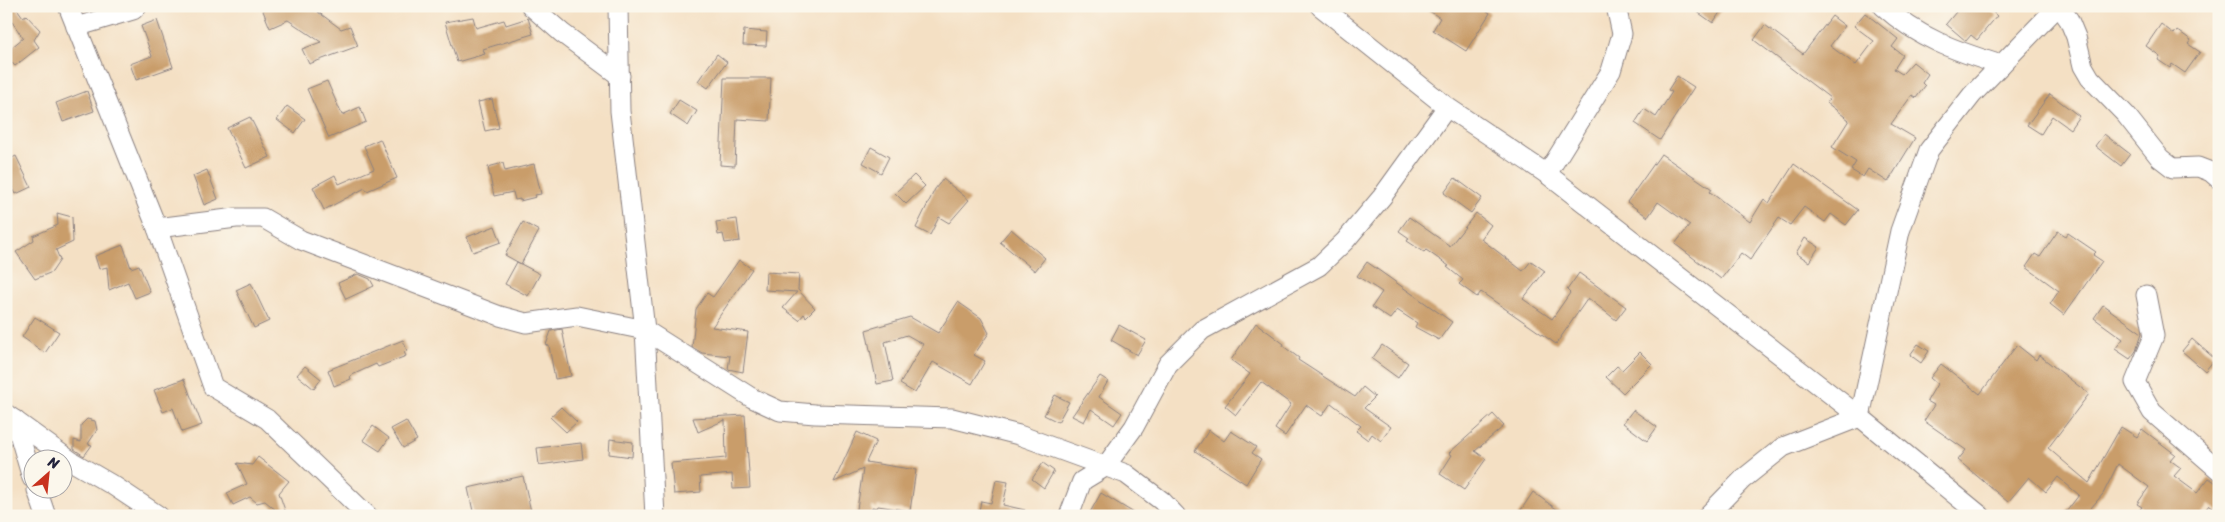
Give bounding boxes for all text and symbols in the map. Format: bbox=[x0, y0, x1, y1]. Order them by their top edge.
text: N bbox=[43, 449, 64, 476]
north arrow bbox=[22, 450, 72, 500]

